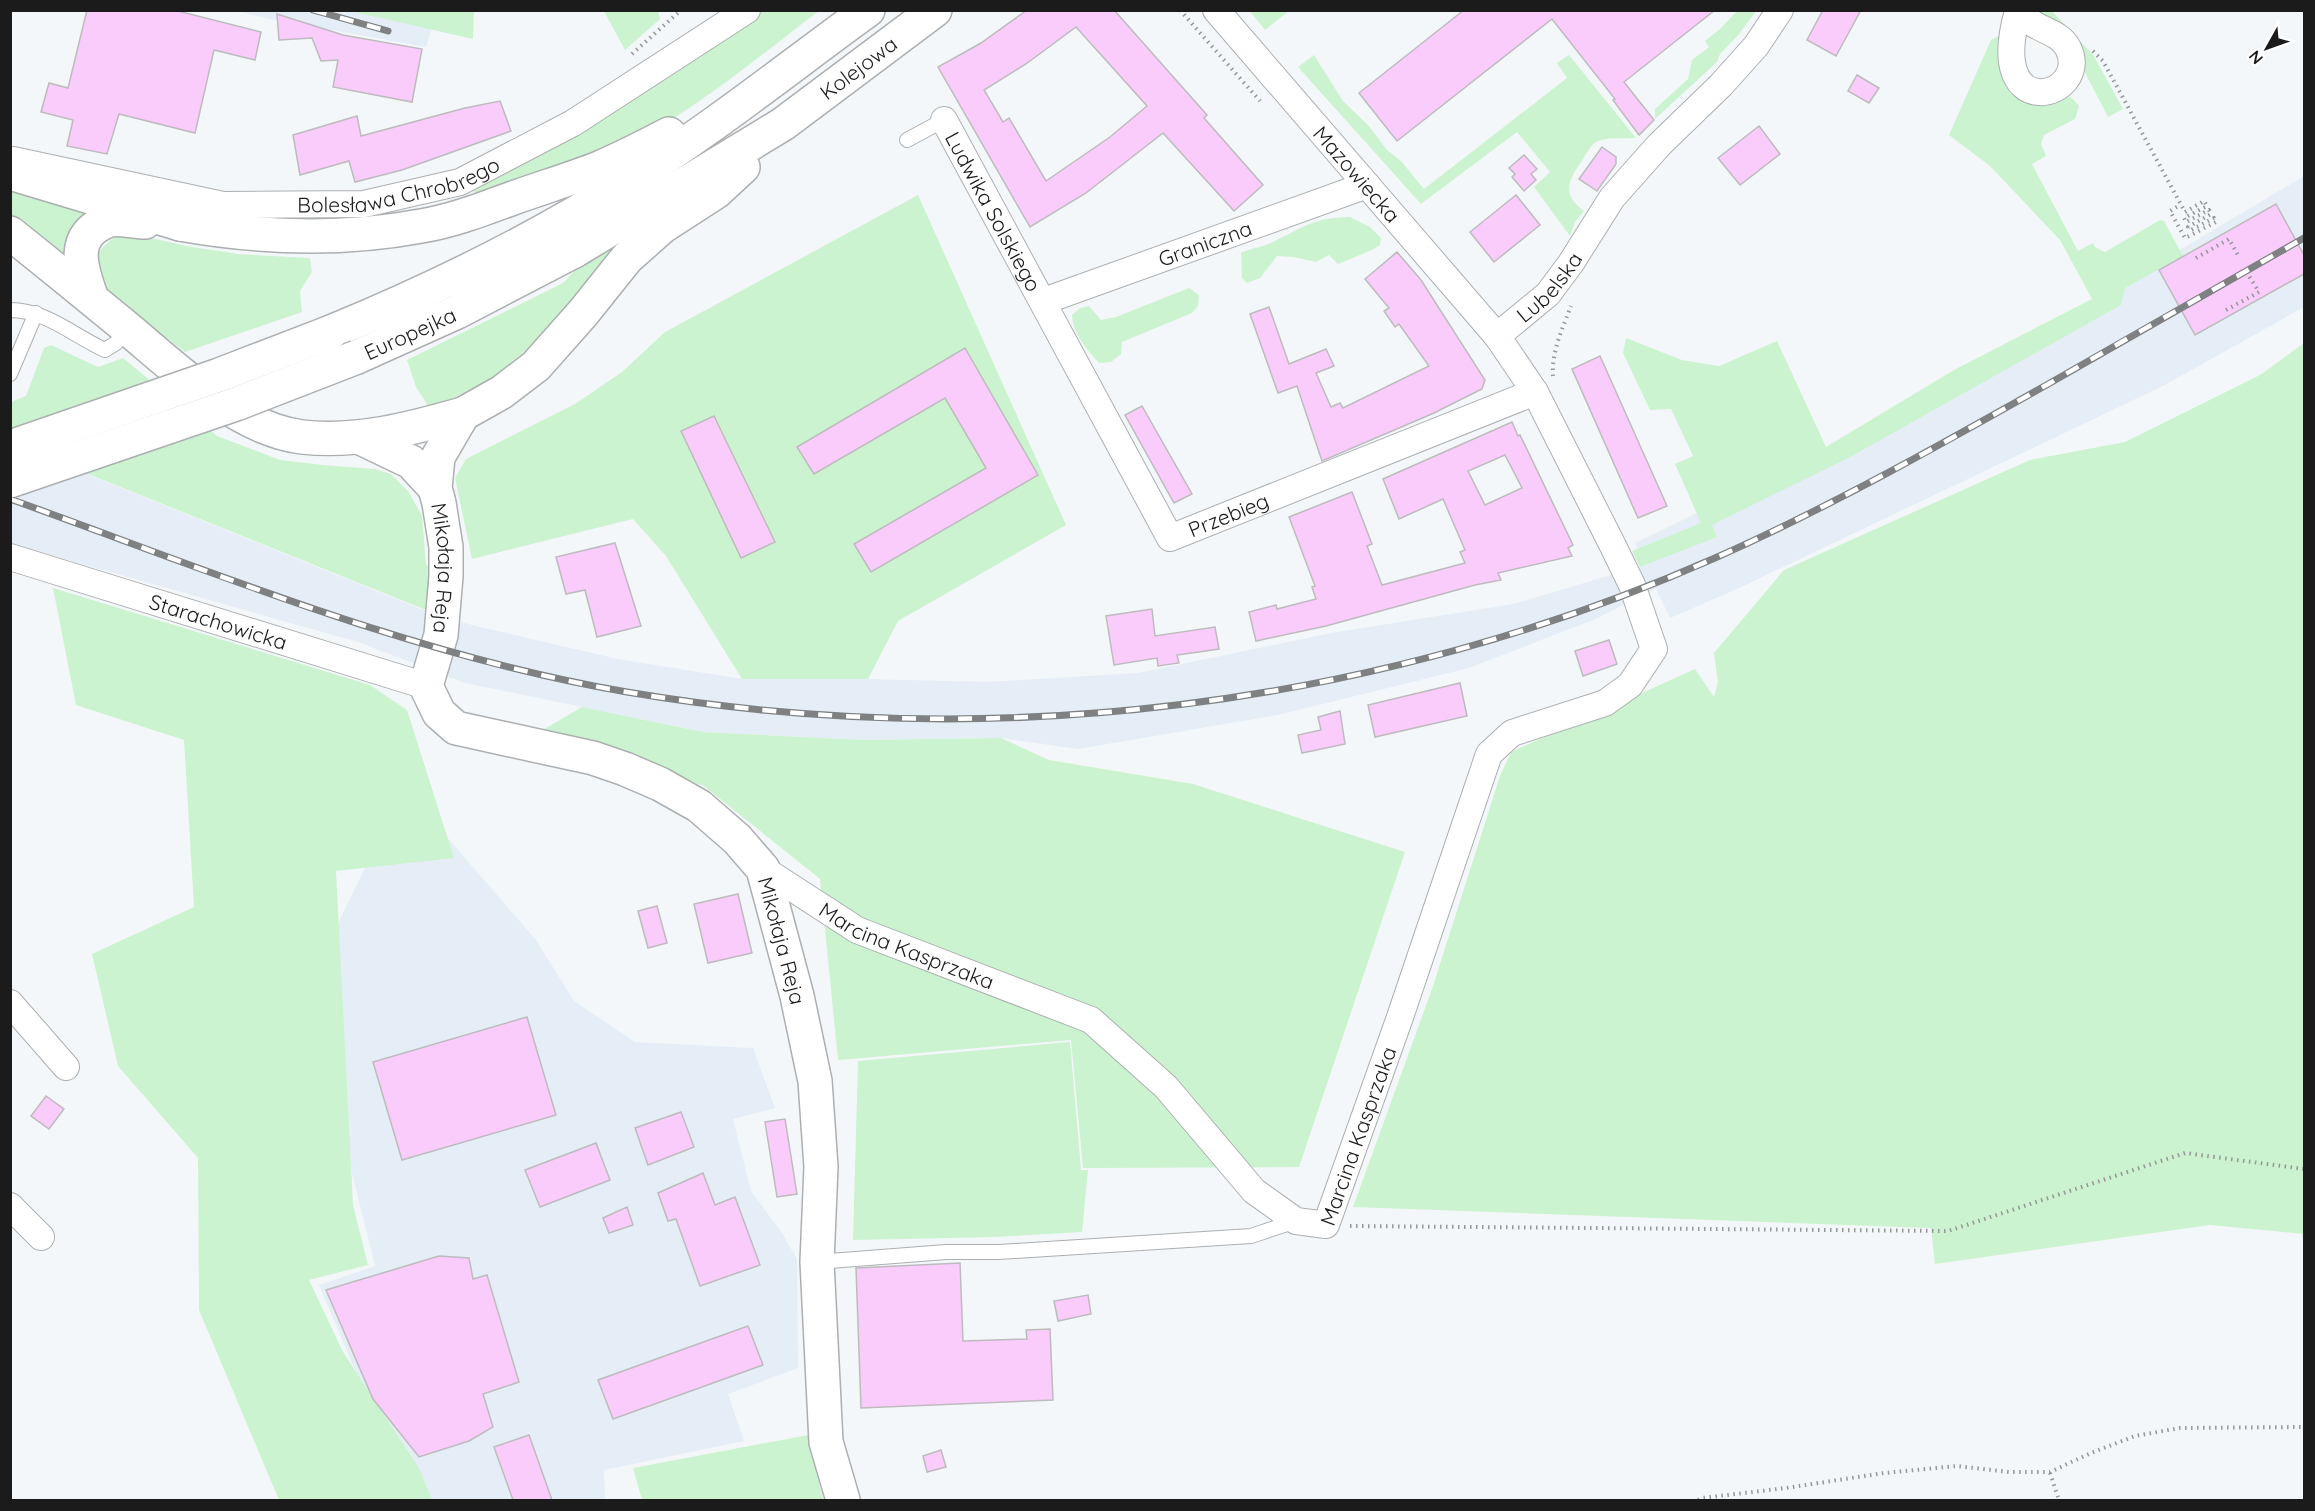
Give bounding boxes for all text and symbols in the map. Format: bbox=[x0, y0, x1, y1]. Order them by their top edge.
north arrow bbox=[2237, 18, 2297, 78]
street label: Kolejowa bbox=[814, 30, 902, 105]
text: N bbox=[2244, 47, 2267, 69]
street label: Mazowiecka bbox=[1308, 120, 1406, 228]
street label: Ludwika Solskiego bbox=[940, 127, 1047, 296]
street label: Bolesława Chrobrego bbox=[297, 151, 504, 217]
street label: Graniczna bbox=[1155, 214, 1255, 272]
street label: Lubelska bbox=[1511, 247, 1588, 328]
street label: Europejka bbox=[360, 301, 460, 365]
street label: Przebieg bbox=[1184, 487, 1272, 542]
street label: Mikołaja Reja bbox=[426, 501, 459, 635]
street label: Starachowicka bbox=[146, 588, 290, 655]
street label: Mikołaja Reja bbox=[753, 874, 811, 1007]
street label: Marcina Kasprzaka bbox=[815, 896, 998, 995]
street label: Marcina Kasprzaka bbox=[1314, 1043, 1402, 1229]

